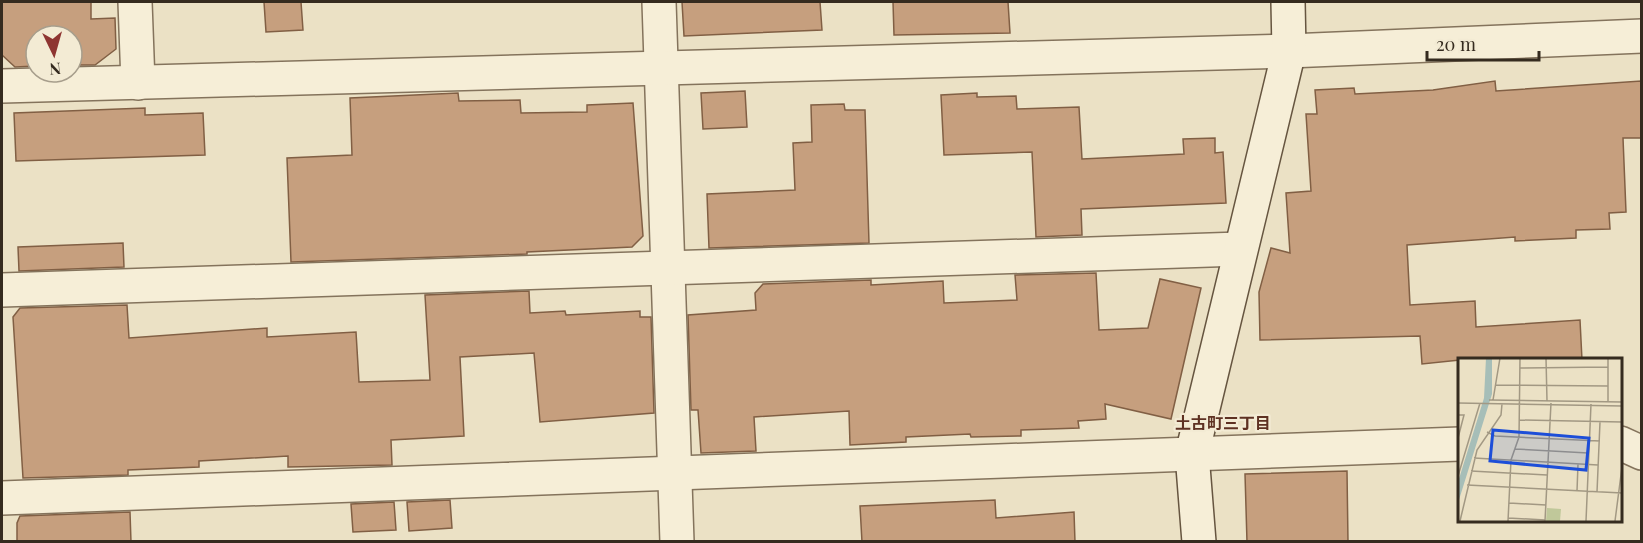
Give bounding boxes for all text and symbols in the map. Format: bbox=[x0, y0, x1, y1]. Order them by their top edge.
north arrow bbox=[24, 24, 84, 84]
scale bar bbox=[1427, 24, 1540, 62]
text: 20 m bbox=[1436, 32, 1476, 56]
text: N bbox=[48, 58, 62, 80]
inset map bbox=[1458, 358, 1622, 522]
district label: 土古町三丁目 bbox=[1175, 412, 1271, 433]

